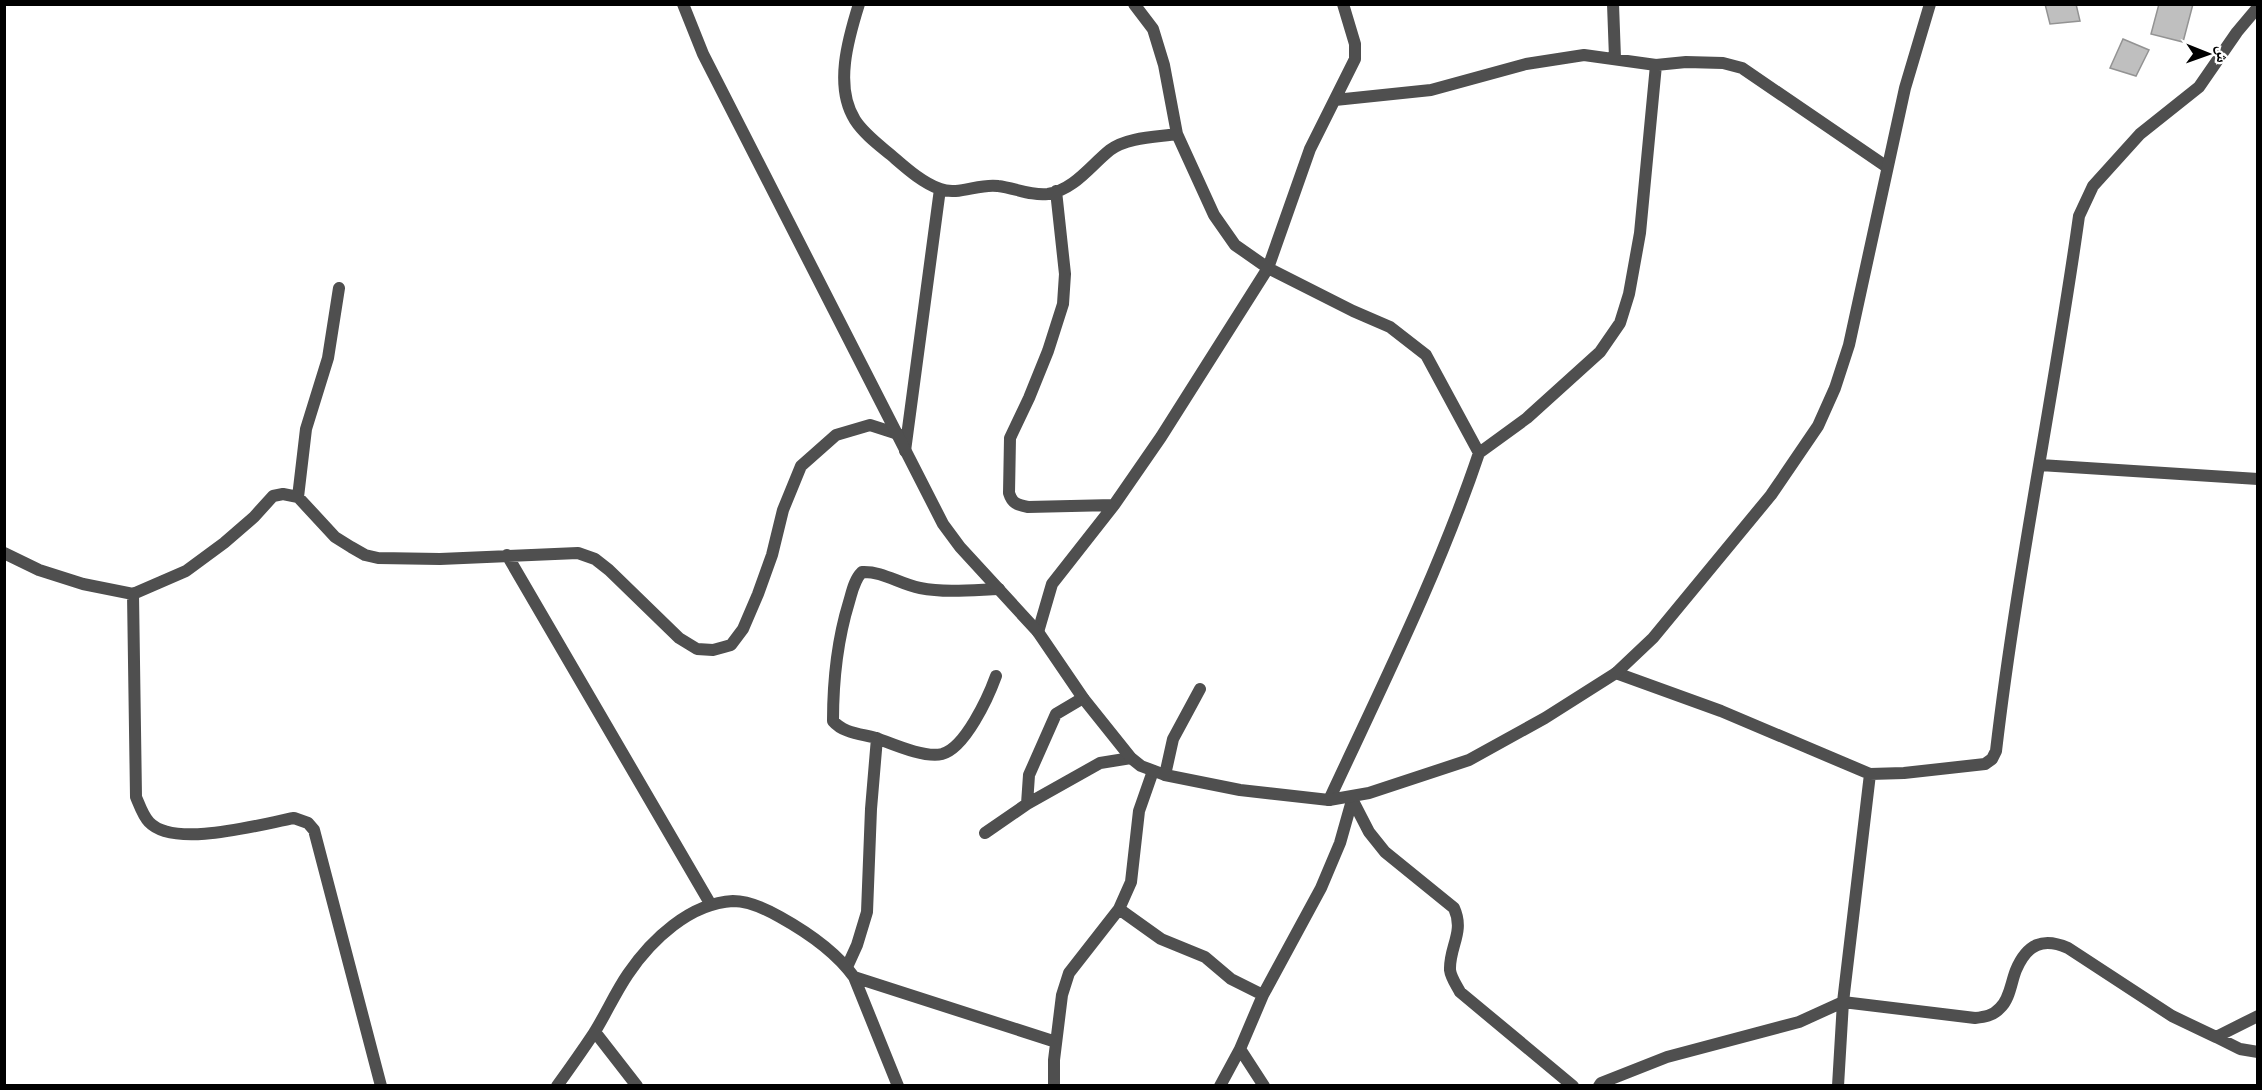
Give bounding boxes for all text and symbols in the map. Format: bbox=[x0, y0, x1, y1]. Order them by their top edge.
north arrow bbox=[2178, 24, 2238, 84]
text: ش bbox=[2213, 46, 2232, 63]

